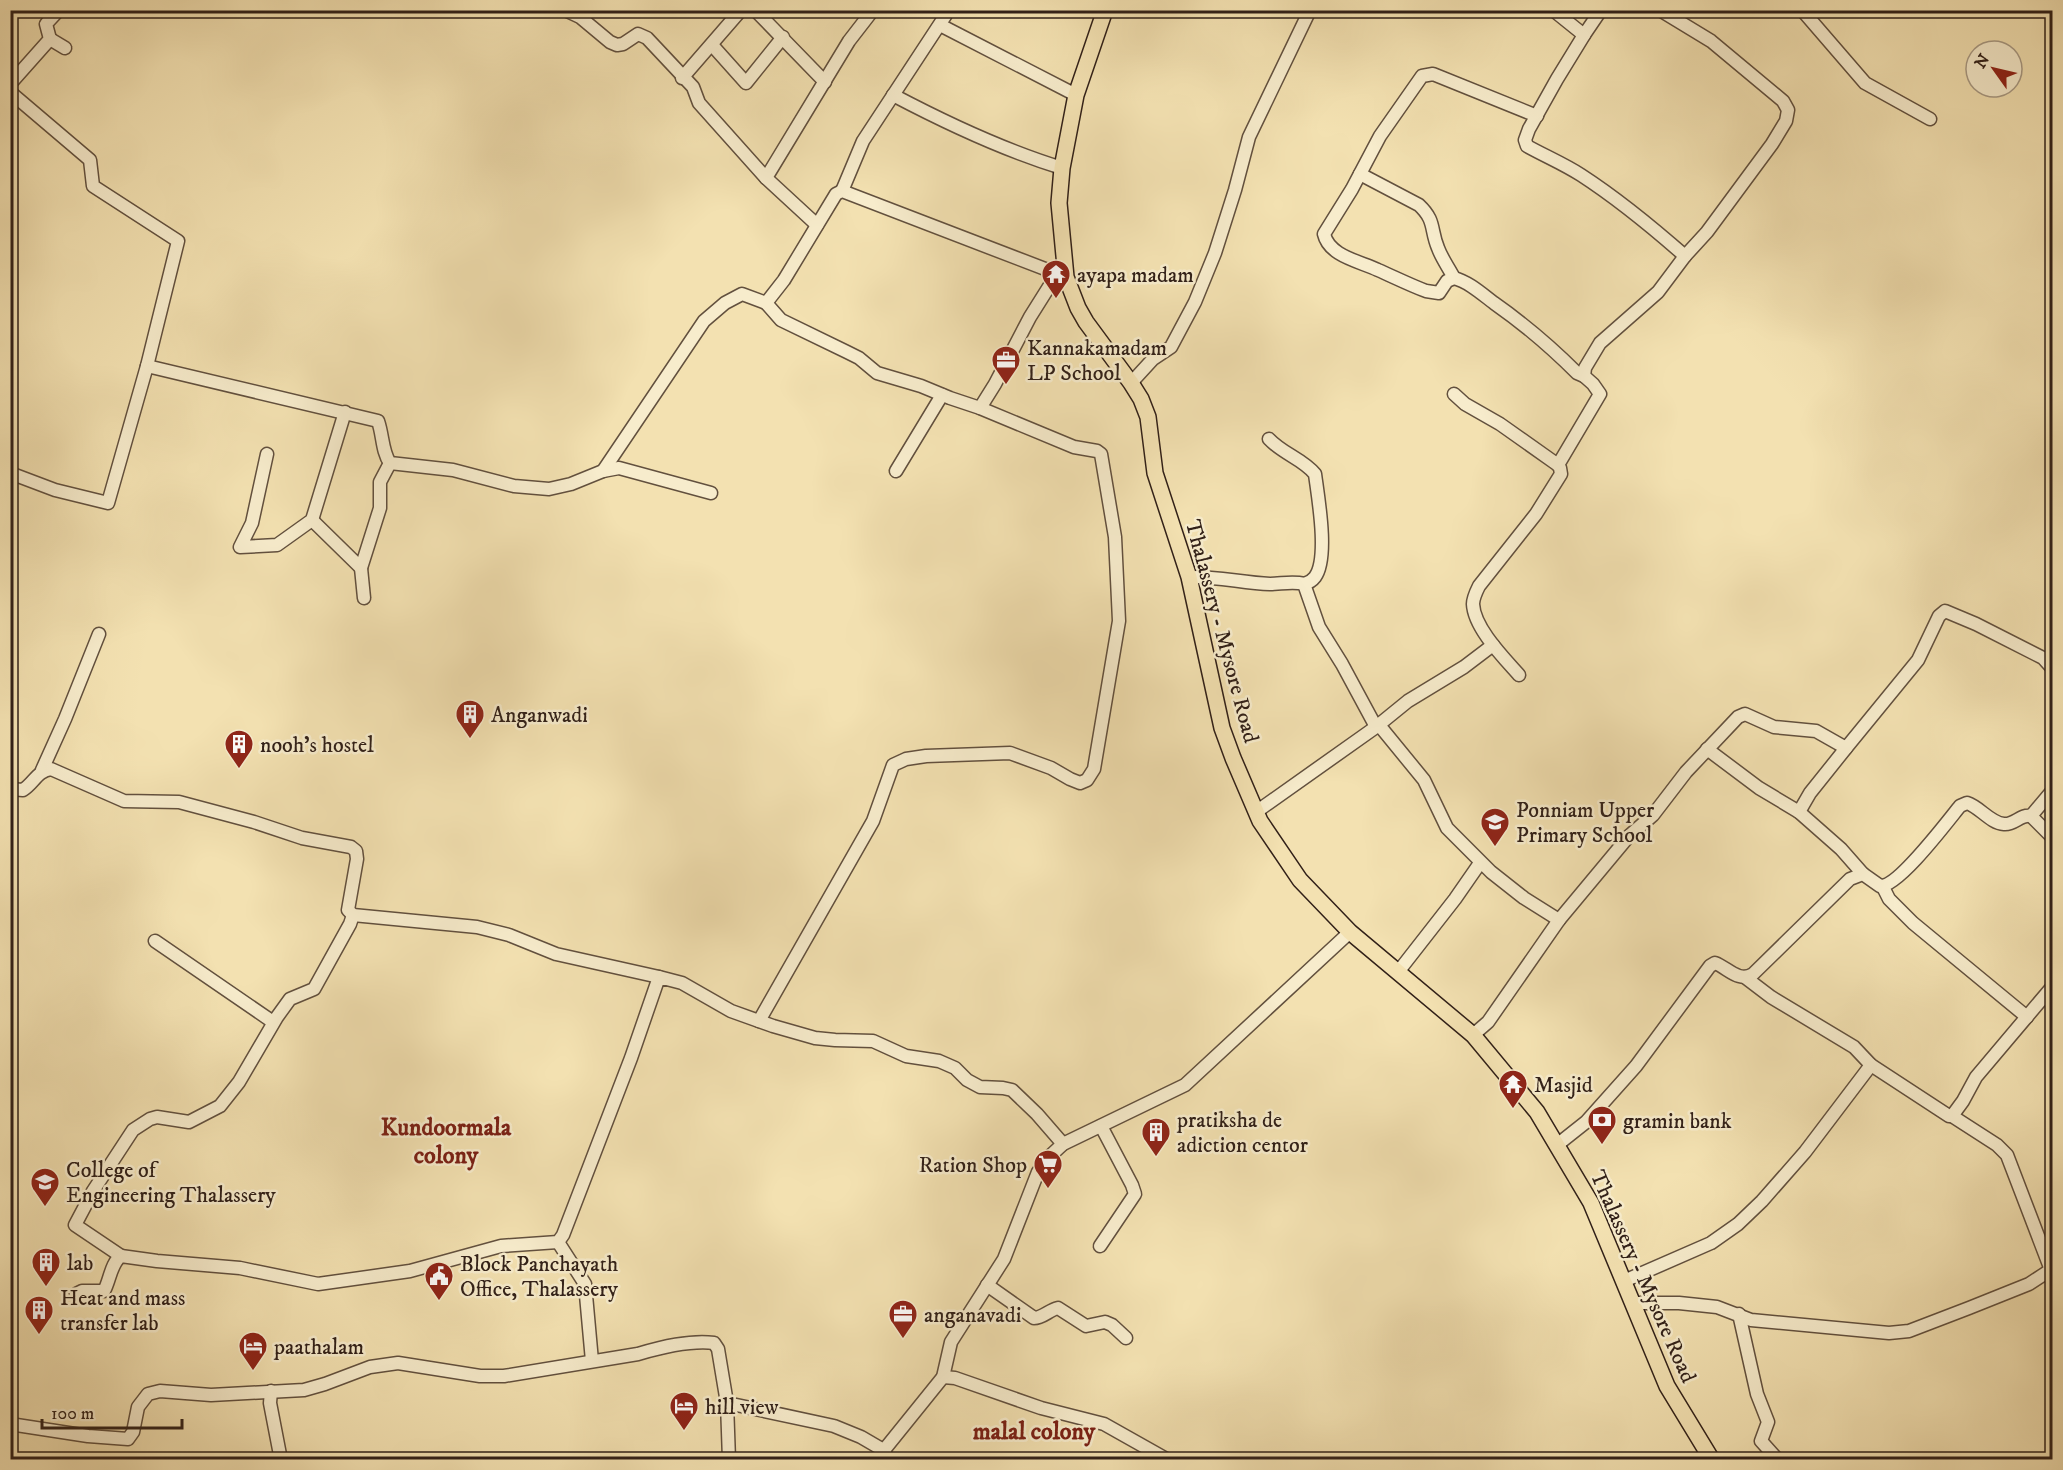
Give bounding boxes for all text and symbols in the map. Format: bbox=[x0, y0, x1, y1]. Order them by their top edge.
north arrow bbox=[1964, 39, 2024, 99]
text: N bbox=[1970, 50, 1994, 72]
temple icon: ayapa madam bbox=[1040, 258, 1072, 300]
place label: ayapa madam bbox=[1077, 262, 1194, 289]
place label: Kannakamadam LP School bbox=[1027, 335, 1167, 387]
office icon: Kannakamadam LP School bbox=[990, 344, 1022, 386]
street label: Thalassery - Mysore Road bbox=[1179, 517, 1264, 746]
building icon: Anganwadi bbox=[454, 698, 486, 740]
place label: Anganwadi bbox=[491, 702, 588, 729]
building icon: nooh's hostel bbox=[223, 728, 255, 770]
place label: nooh's hostel bbox=[260, 732, 374, 759]
place label: Ponniam Upper Primary School bbox=[1516, 797, 1655, 849]
school or university icon: Ponniam Upper Primary School bbox=[1479, 806, 1511, 848]
temple icon: Masjid bbox=[1497, 1068, 1529, 1110]
place label: Masjid bbox=[1534, 1072, 1593, 1099]
bank icon: gramin bank bbox=[1586, 1104, 1618, 1146]
place label: pratiksha de adiction centor bbox=[1176, 1107, 1309, 1159]
place label: gramin bank bbox=[1623, 1108, 1732, 1135]
district label: Kundoormala colony bbox=[381, 1113, 512, 1171]
building icon: pratiksha de adiction centor bbox=[1140, 1116, 1172, 1158]
supermarket icon: Ration Shop bbox=[1032, 1148, 1064, 1190]
place label: Ration Shop bbox=[919, 1152, 1027, 1179]
place label: College of Engineering Thalassery bbox=[66, 1157, 276, 1209]
school or university icon: College of Engineering Thalassery bbox=[29, 1166, 61, 1208]
street label: Thalassery - Mysore Road bbox=[1584, 1166, 1702, 1387]
building icon: lab bbox=[30, 1246, 62, 1288]
place label: lab bbox=[67, 1250, 93, 1277]
place label: Block Panchayath Office, Thalassery bbox=[460, 1251, 619, 1303]
public building icon: Block Panchayath Office, Thalassery bbox=[423, 1260, 455, 1302]
place label: Heat and mass transfer lab bbox=[60, 1285, 185, 1337]
building icon: Heat and mass transfer lab bbox=[23, 1294, 55, 1336]
office icon: anganavadi bbox=[887, 1298, 919, 1340]
place label: anganavadi bbox=[924, 1302, 1021, 1329]
hotel icon: paathalam bbox=[237, 1330, 269, 1372]
place label: paathalam bbox=[273, 1334, 364, 1361]
hotel icon: hill view bbox=[668, 1390, 700, 1432]
scale bar bbox=[42, 1392, 182, 1430]
place label: hill view bbox=[705, 1394, 779, 1421]
text: 100 m bbox=[51, 1403, 94, 1425]
district label: malal colony bbox=[973, 1417, 1096, 1447]

